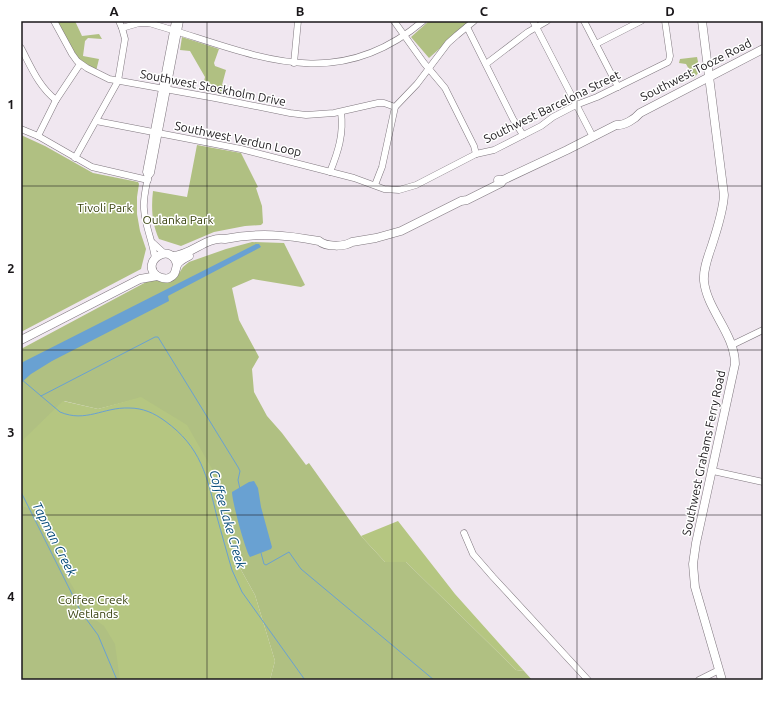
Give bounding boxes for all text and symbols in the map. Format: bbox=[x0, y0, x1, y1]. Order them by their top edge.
text: A bbox=[109, 4, 119, 18]
text: B bbox=[296, 4, 305, 18]
text: C bbox=[480, 4, 489, 18]
text: D bbox=[665, 4, 675, 18]
street label: Southwest Tooze Road bbox=[638, 36, 753, 103]
street label: Southwest Stockholm Drive bbox=[139, 67, 287, 108]
street label: Southwest Barcelona Street bbox=[481, 68, 622, 145]
text: 1 bbox=[7, 97, 15, 111]
street label: Southwest Verdun Loop bbox=[174, 119, 303, 158]
park label: Tivoli Park bbox=[77, 201, 133, 214]
park label: Oulanka Park bbox=[142, 213, 214, 226]
text: 2 bbox=[7, 261, 15, 275]
street label: Southwest Grahams Ferry Road bbox=[680, 369, 727, 537]
text: 3 bbox=[7, 425, 15, 439]
water label: Coffee Lake Creek bbox=[206, 468, 249, 570]
water label: Tapman Creek bbox=[30, 500, 80, 579]
text: 4 bbox=[7, 589, 15, 603]
park label: Coffee Creek Wetlands bbox=[58, 593, 128, 620]

